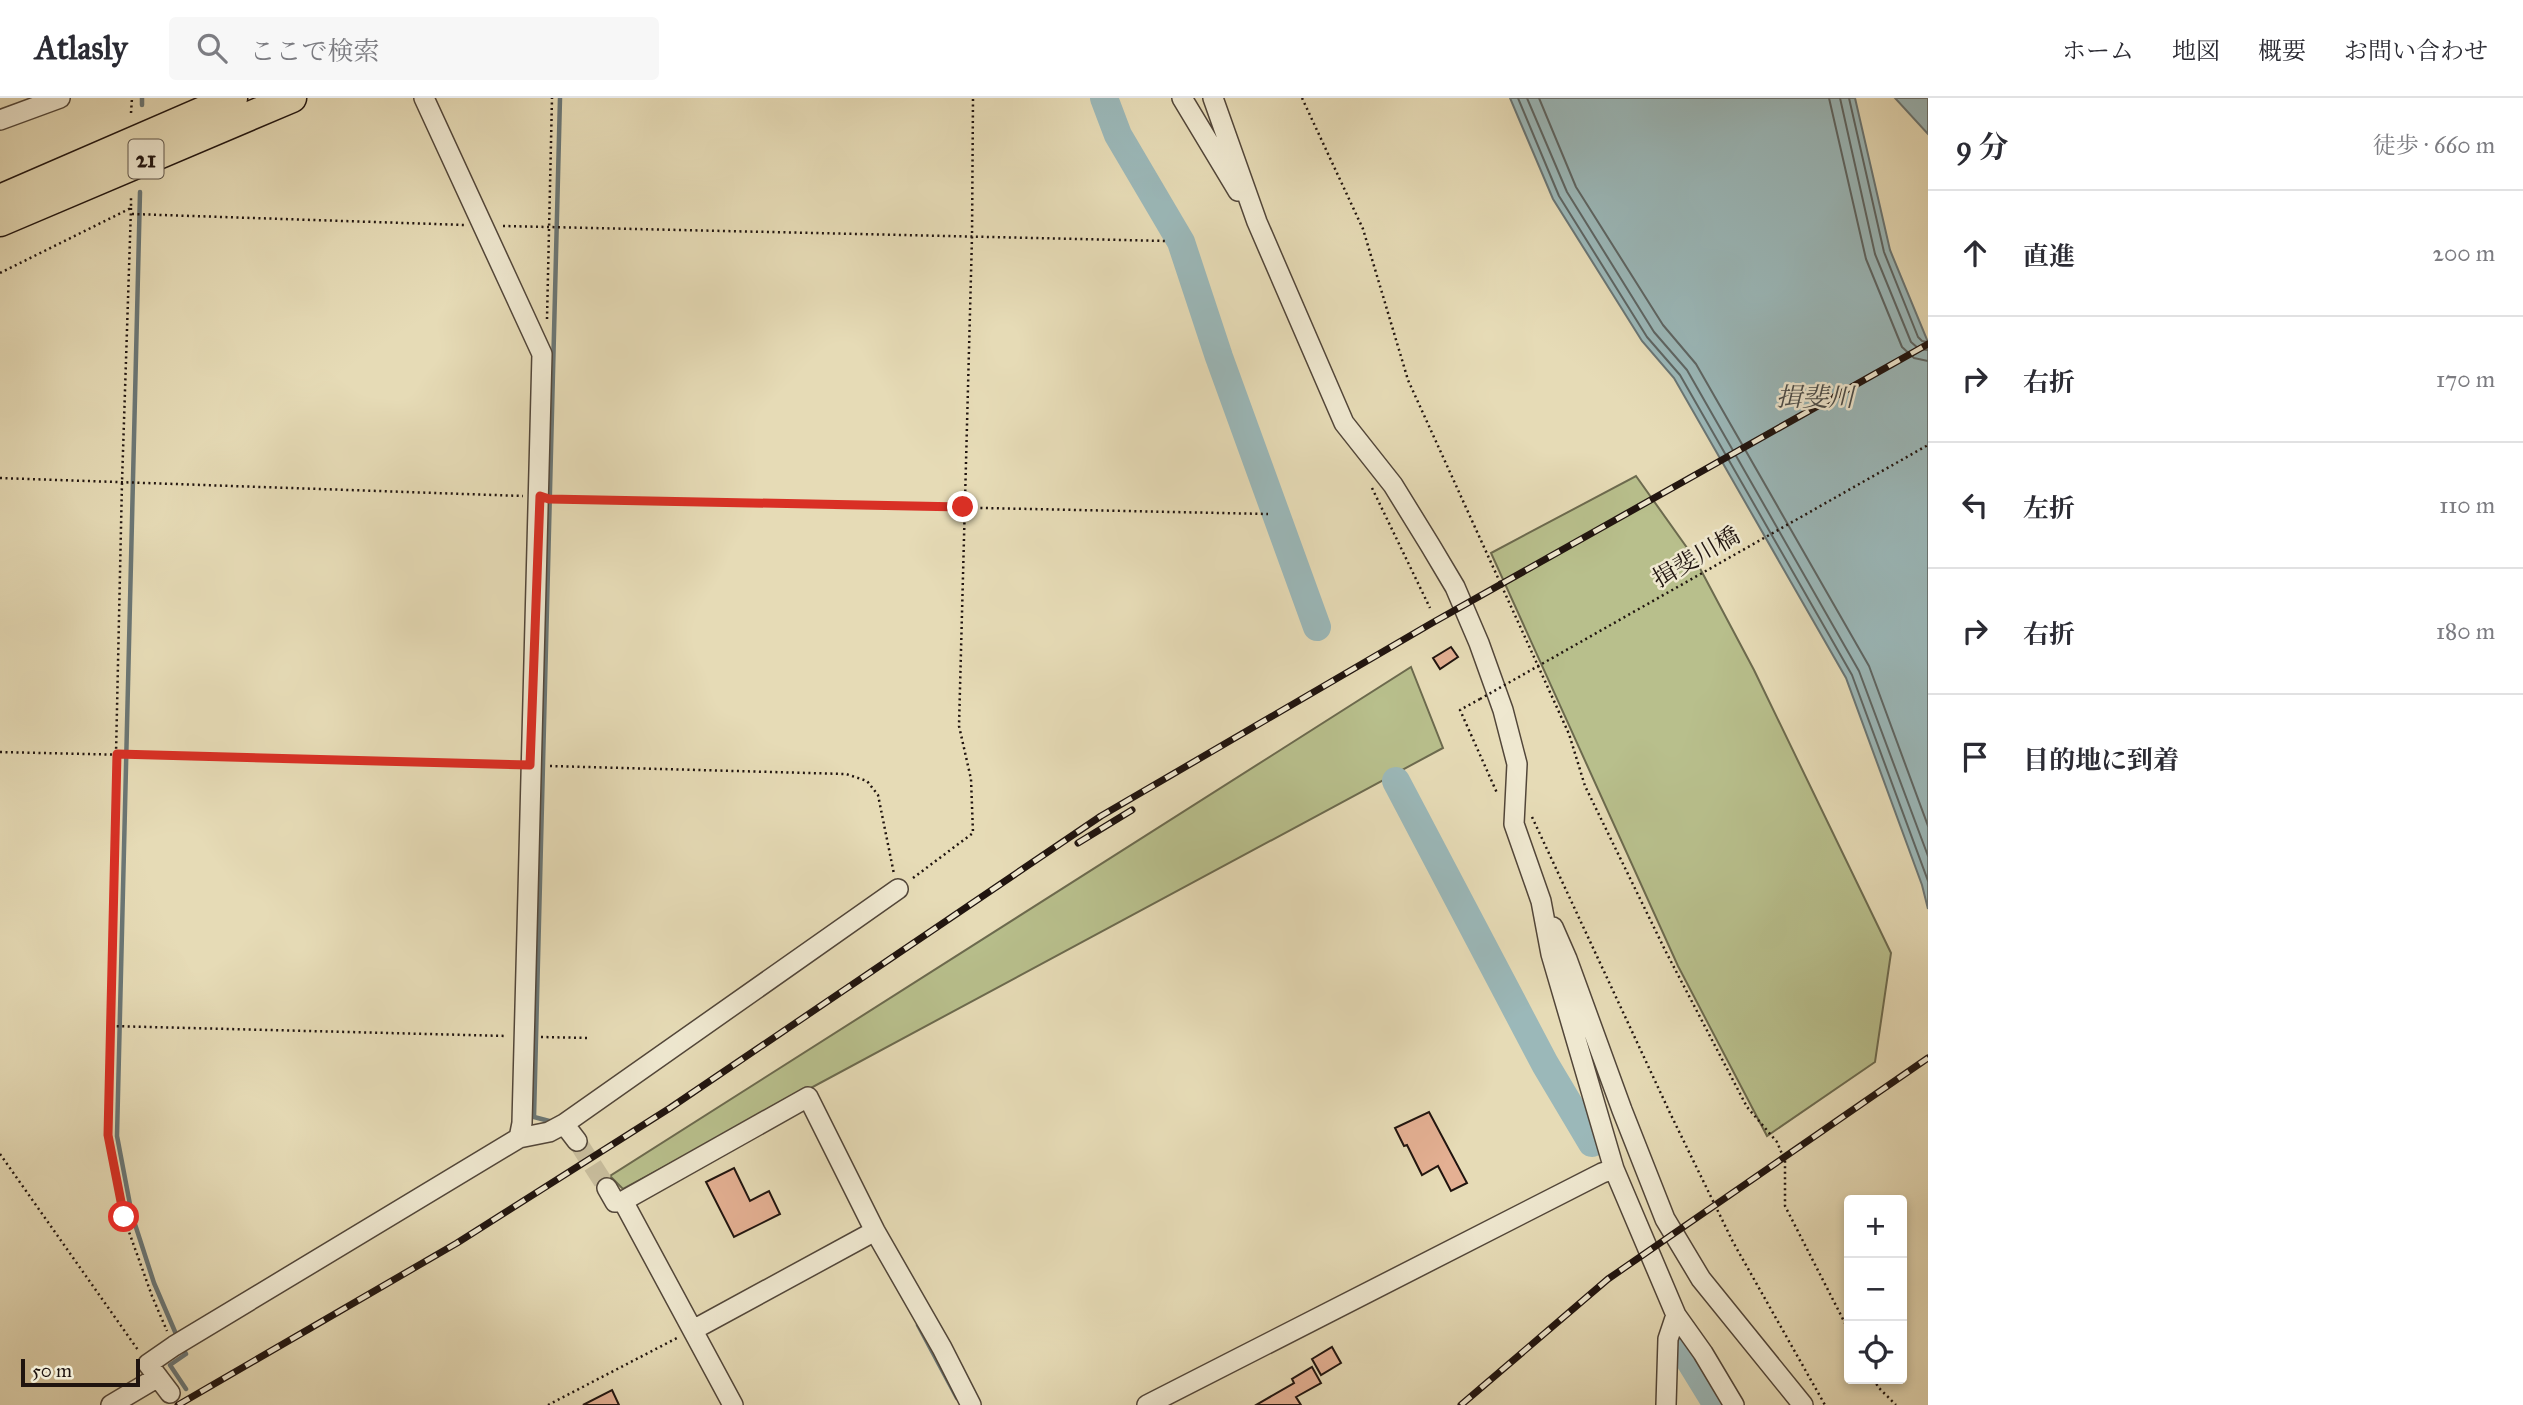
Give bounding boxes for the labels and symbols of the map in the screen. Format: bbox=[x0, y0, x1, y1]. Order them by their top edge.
road number: 21 bbox=[128, 139, 164, 178]
water label: 揖斐川 bbox=[1776, 381, 1857, 413]
route end bbox=[947, 491, 978, 522]
street label: 揖斐川橋 bbox=[1647, 520, 1745, 594]
route start bbox=[108, 1201, 139, 1232]
scale bar bbox=[21, 1356, 140, 1388]

